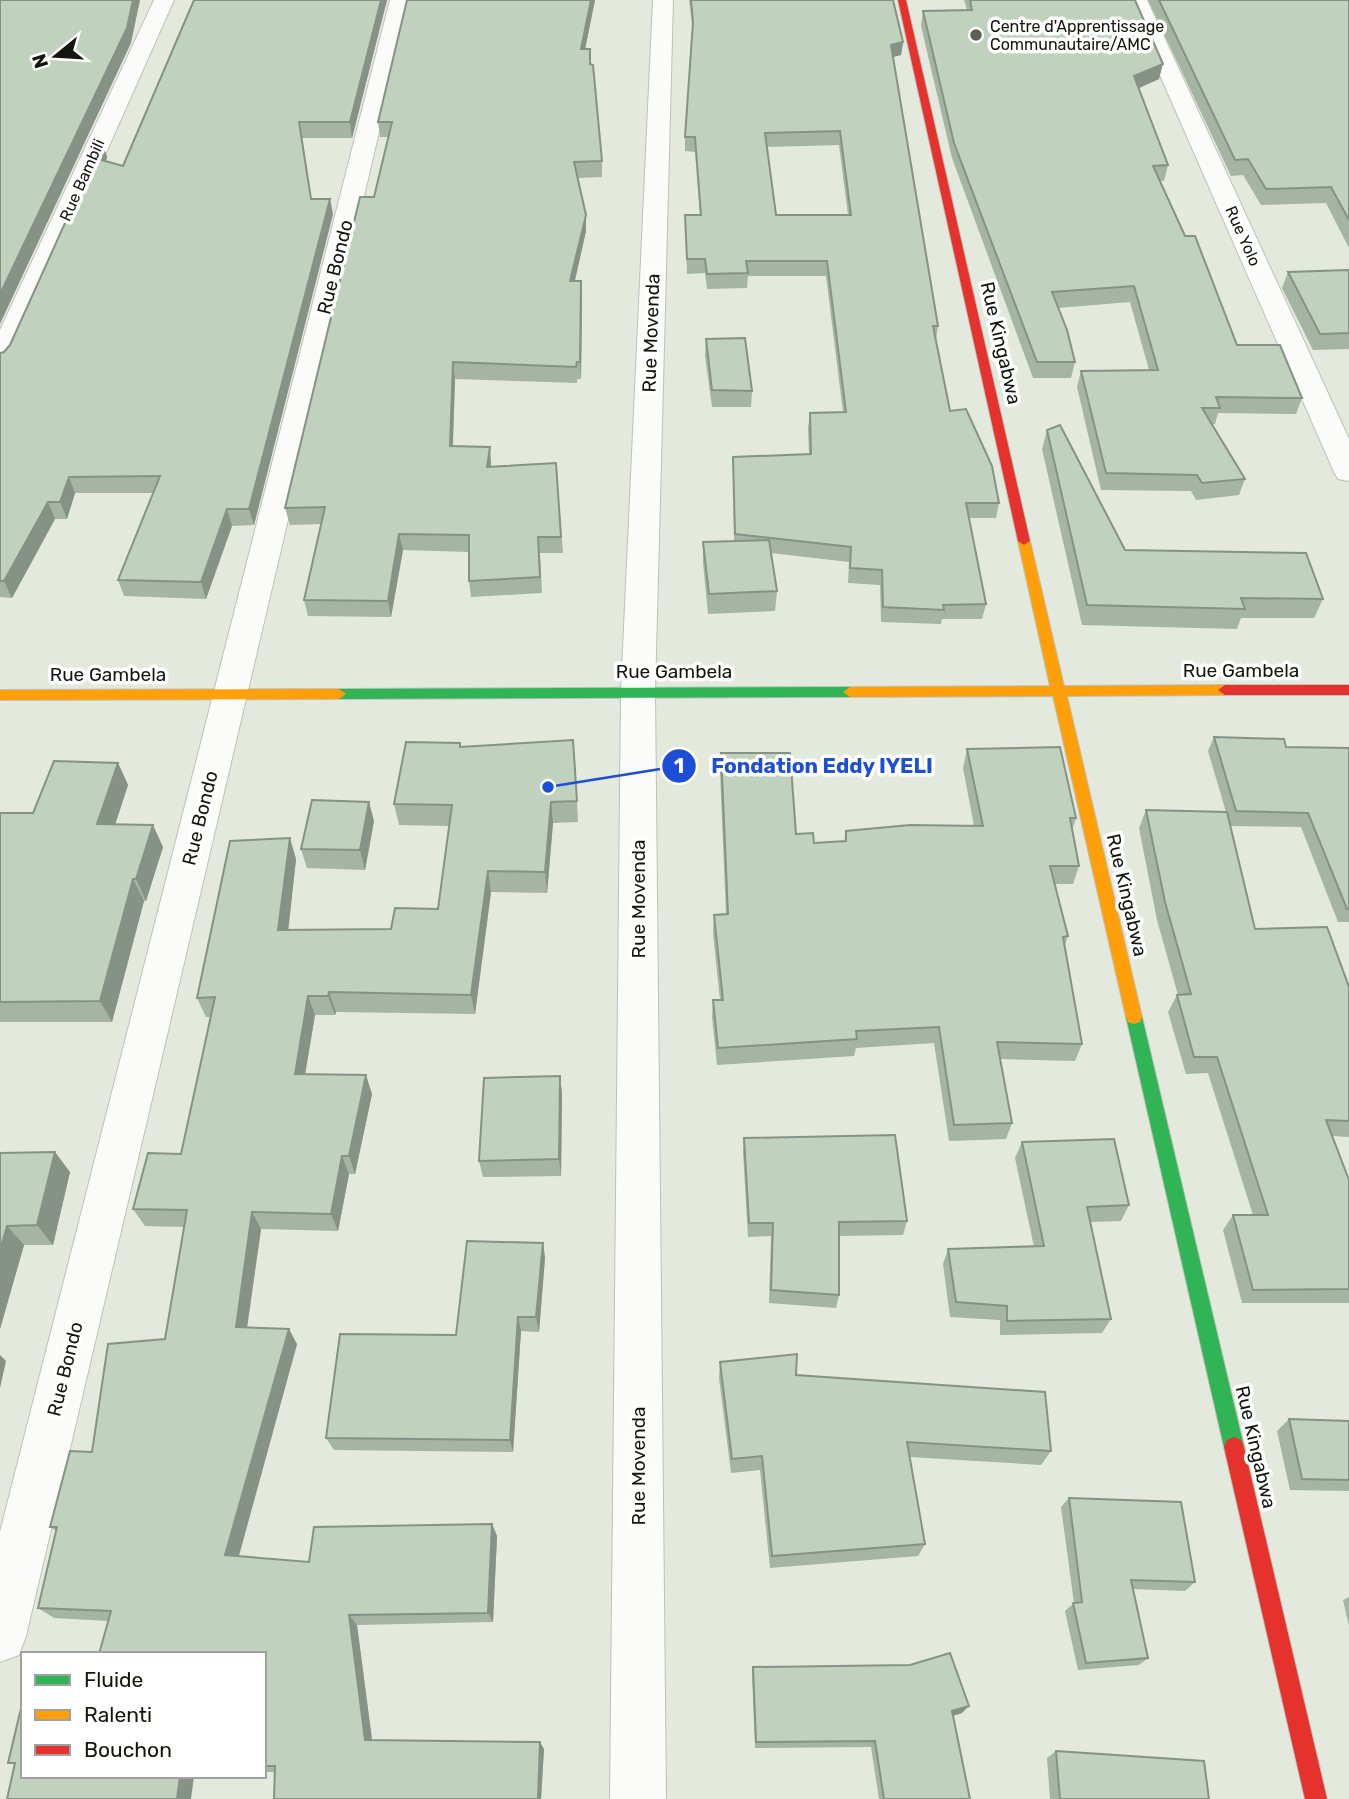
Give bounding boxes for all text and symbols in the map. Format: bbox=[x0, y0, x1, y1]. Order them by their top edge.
place label: Centre d'Apprentissage Communautaire/AMC bbox=[990, 17, 1164, 54]
north arrow bbox=[21, 21, 91, 91]
marker: Centre d'Apprentissage Communautaire/AMC bbox=[968, 27, 984, 43]
text: N bbox=[27, 51, 53, 71]
street label: Rue Bambili bbox=[55, 136, 109, 224]
street label: Rue Yolo bbox=[1221, 203, 1265, 269]
street label: Rue Bondo bbox=[312, 217, 358, 317]
street label: Rue Movenda bbox=[637, 273, 665, 393]
street label: Rue Kingabwa bbox=[976, 279, 1026, 407]
street label: Rue Gambela bbox=[1183, 659, 1299, 682]
street label: Rue Gambela bbox=[616, 660, 732, 683]
street label: Rue Gambela bbox=[50, 663, 166, 686]
callout: Fondation Eddy IYELI bbox=[662, 745, 947, 787]
text: 1 bbox=[674, 753, 684, 778]
text: Fondation Eddy IYELI bbox=[711, 753, 933, 778]
street label: Rue Bondo bbox=[177, 768, 223, 868]
street label: Rue Kingabwa bbox=[1102, 831, 1152, 959]
street label: Rue Movenda bbox=[627, 840, 650, 958]
street label: Rue Bondo bbox=[42, 1319, 88, 1419]
street label: Rue Kingabwa bbox=[1231, 1383, 1281, 1511]
street label: Rue Movenda bbox=[627, 1407, 650, 1525]
legend bbox=[21, 1652, 266, 1778]
text: Fluide bbox=[84, 1667, 143, 1692]
text: Ralenti bbox=[84, 1702, 152, 1727]
text: Bouchon bbox=[84, 1737, 172, 1762]

